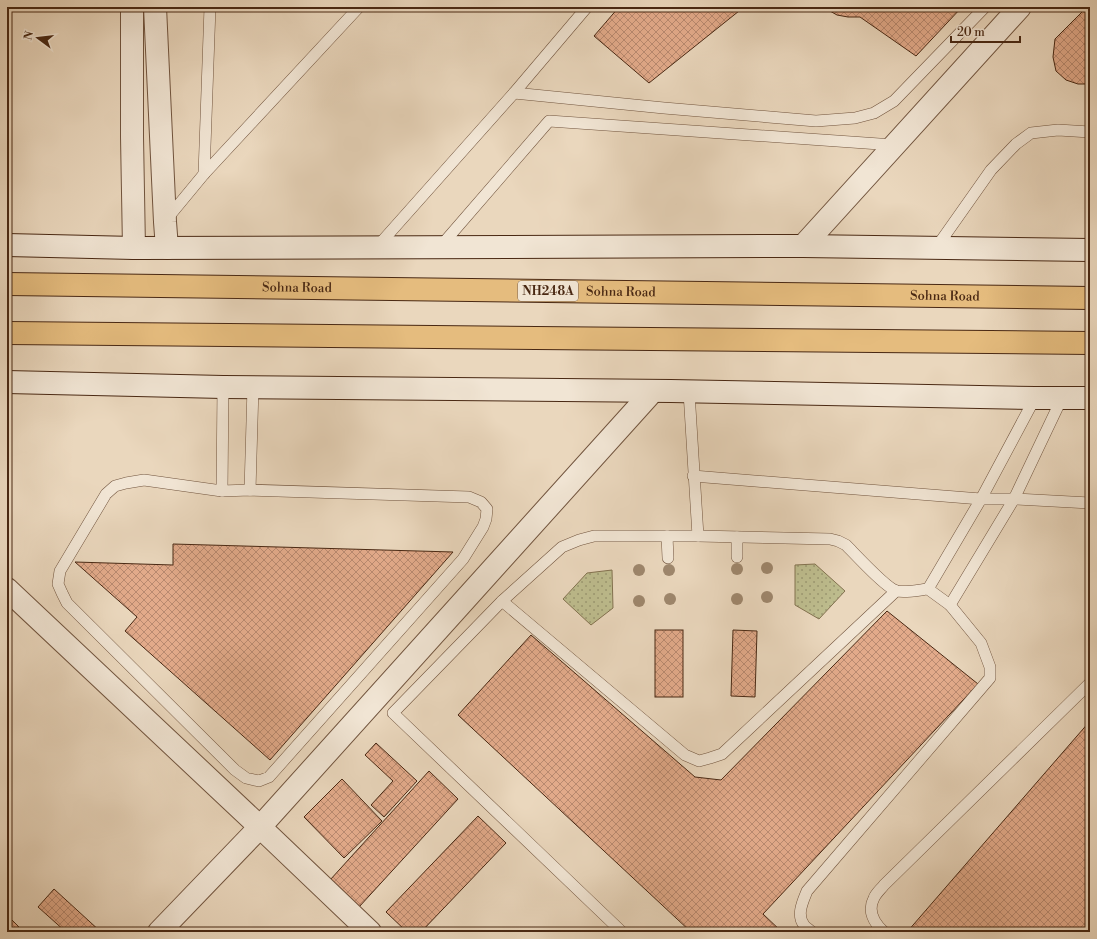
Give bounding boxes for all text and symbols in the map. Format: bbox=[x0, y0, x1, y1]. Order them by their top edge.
north arrow bbox=[18, 18, 58, 58]
scale bar bbox=[951, 18, 1020, 44]
text: 20 m bbox=[957, 25, 985, 40]
text: N bbox=[21, 29, 37, 42]
street label: Sohna Road bbox=[262, 279, 333, 296]
road number: NH248A bbox=[518, 281, 578, 301]
street label: Sohna Road bbox=[586, 283, 657, 300]
street label: Sohna Road bbox=[910, 288, 980, 305]

